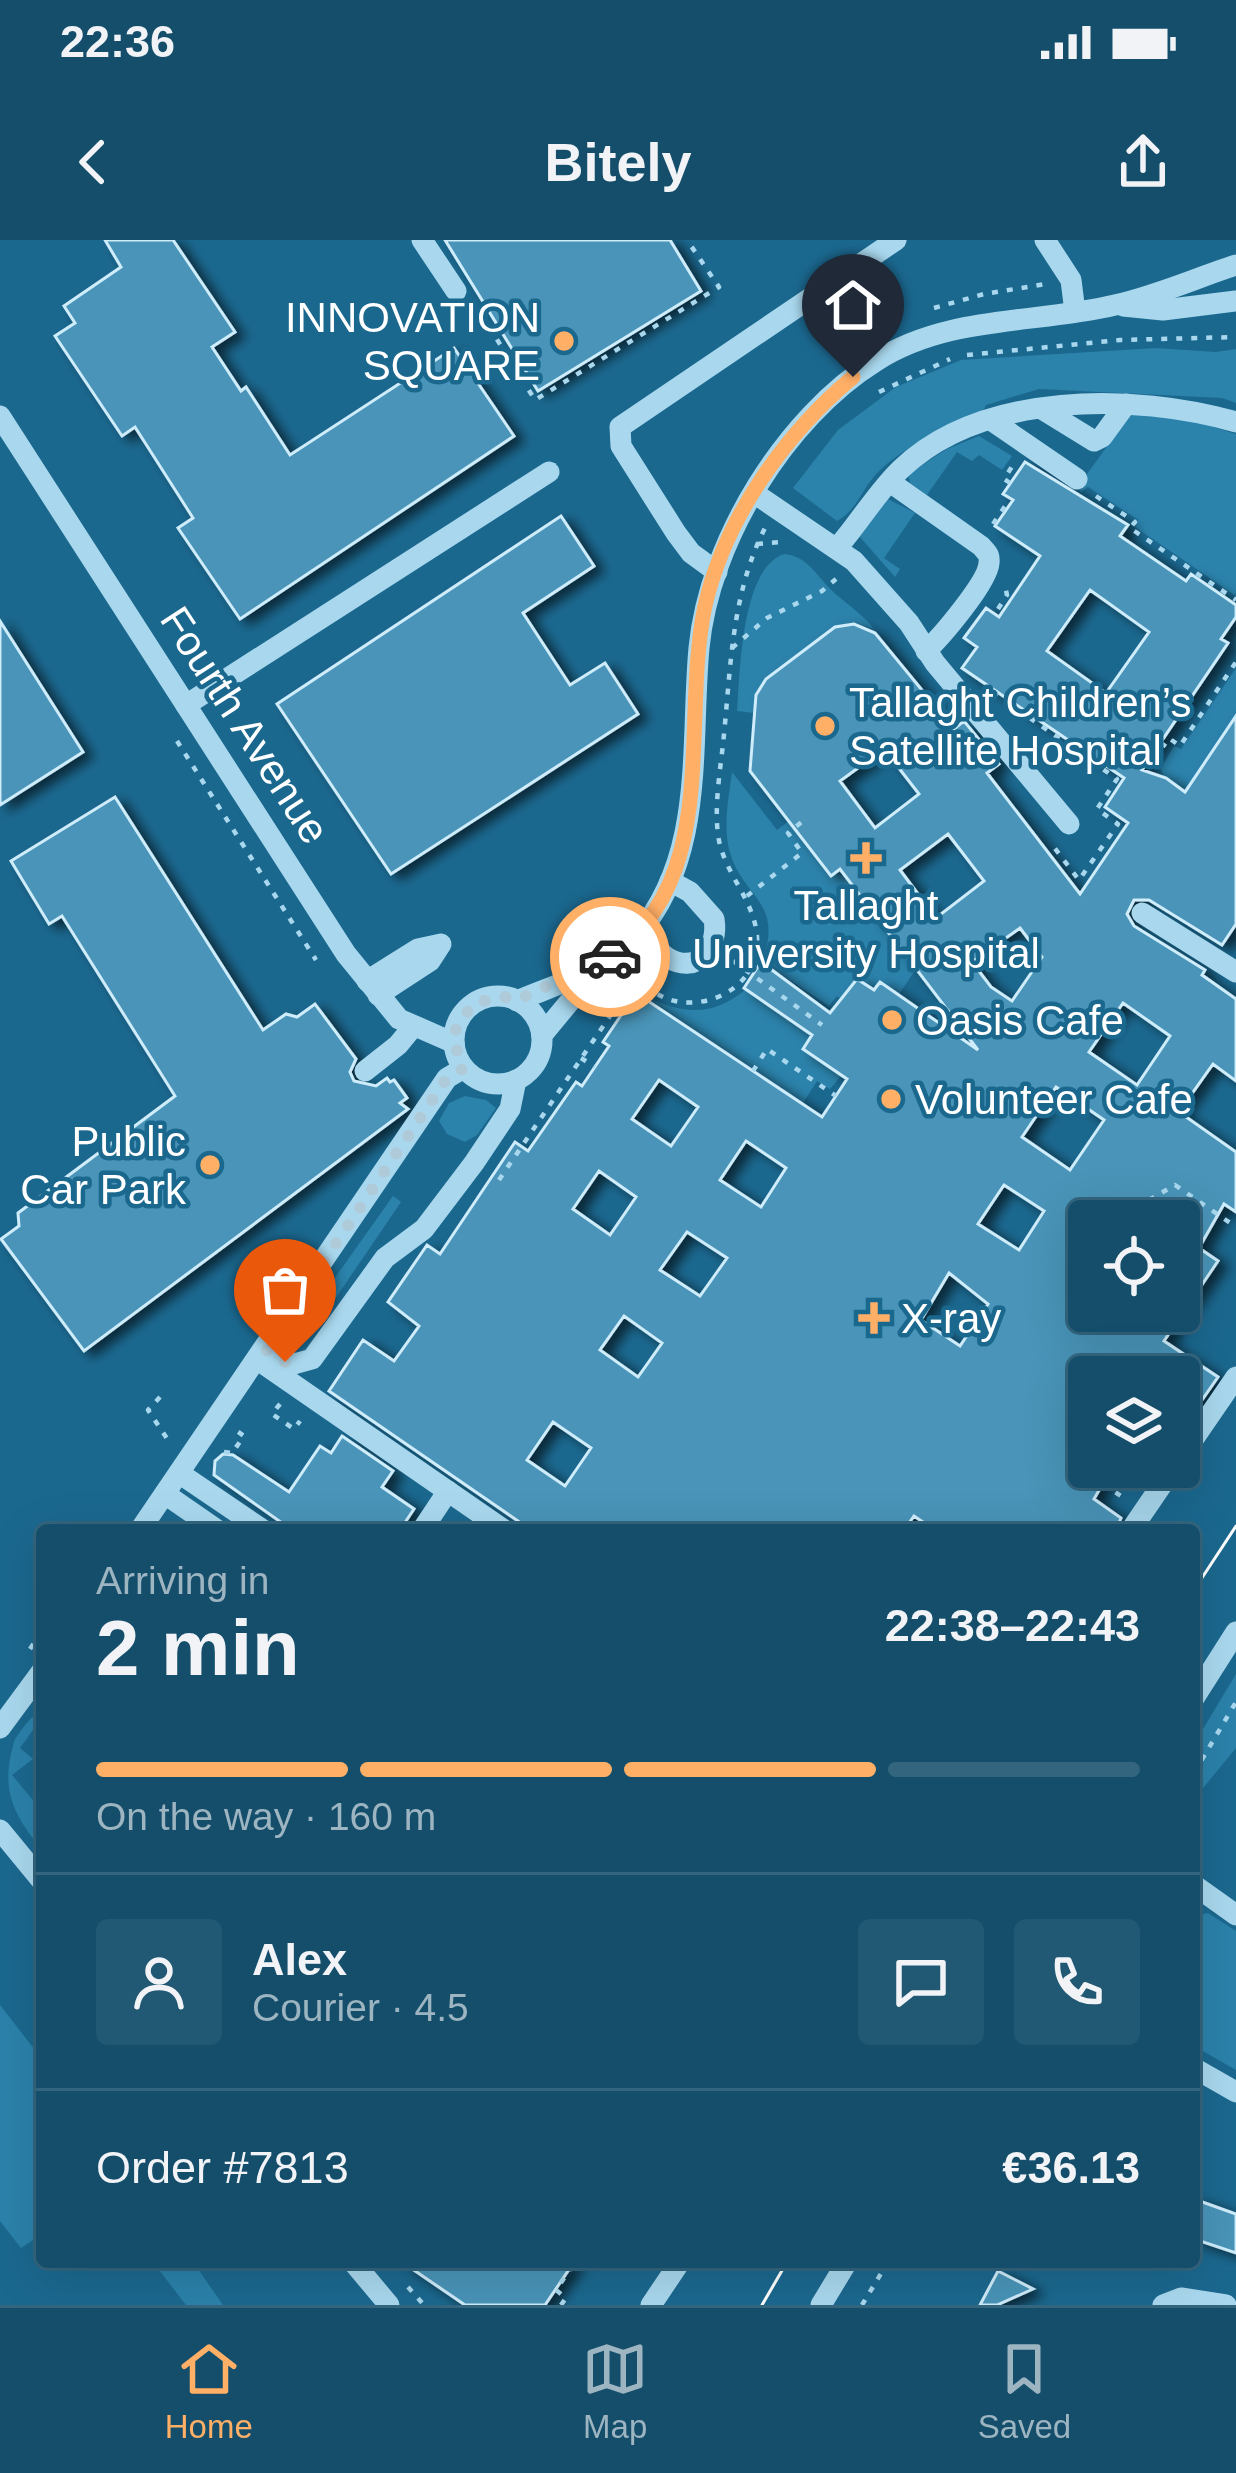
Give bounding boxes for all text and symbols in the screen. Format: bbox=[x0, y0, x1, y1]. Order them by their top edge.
text: 22:36 bbox=[60, 16, 175, 67]
icon: back bbox=[60, 129, 126, 195]
icon: share bbox=[1110, 129, 1176, 195]
text: Bitely bbox=[544, 132, 692, 192]
pin bbox=[802, 254, 904, 377]
icon: home bbox=[820, 272, 886, 338]
place label: INNOVATION SQUARE bbox=[285, 294, 540, 389]
marker: INNOVATION SQUARE bbox=[551, 328, 577, 354]
street label: Fourth Avenue bbox=[151, 598, 339, 852]
place label: Tallaght Children’s Satellite Hospital bbox=[849, 679, 1191, 774]
marker: Tallaght Children’s Satellite Hospital bbox=[812, 713, 838, 739]
marker: Tallaght University Hospital bbox=[850, 842, 882, 874]
place label: Tallaght University Hospital bbox=[692, 882, 1040, 977]
courier bbox=[550, 897, 670, 1017]
icon: car bbox=[577, 924, 643, 990]
place label: Oasis Cafe bbox=[916, 997, 1124, 1044]
marker: Oasis Cafe bbox=[879, 1007, 905, 1033]
place label: Volunteer Cafe bbox=[915, 1076, 1193, 1123]
marker: Volunteer Cafe bbox=[878, 1086, 904, 1112]
place label: Public Car Park bbox=[20, 1118, 187, 1213]
marker: Public Car Park bbox=[197, 1152, 223, 1178]
map controls bbox=[1068, 1200, 1200, 1488]
button: locate bbox=[1068, 1200, 1200, 1332]
pin bbox=[234, 1239, 336, 1362]
icon: bag bbox=[252, 1257, 318, 1323]
place label: X-ray bbox=[901, 1295, 1001, 1342]
marker: X-ray bbox=[858, 1302, 890, 1334]
button: layers bbox=[1068, 1356, 1200, 1488]
text: Arriving in bbox=[96, 1559, 269, 1602]
text: 22:38–22:43 bbox=[885, 1600, 1140, 1651]
text: 2 min bbox=[96, 1604, 300, 1692]
text: On the way · 160 m bbox=[96, 1795, 436, 1838]
button: person bbox=[96, 1919, 222, 2045]
button: chat bbox=[858, 1919, 984, 2045]
button: phone bbox=[1014, 1919, 1140, 2045]
text: Alex bbox=[252, 1934, 347, 1985]
text: Courier · 4.5 bbox=[252, 1986, 469, 2029]
text: Order #7813 bbox=[96, 2142, 349, 2193]
text: €36.13 bbox=[1002, 2142, 1140, 2193]
tab: Home bbox=[165, 2336, 253, 2446]
tab: Map bbox=[582, 2336, 648, 2446]
tab: Saved bbox=[978, 2336, 1071, 2446]

